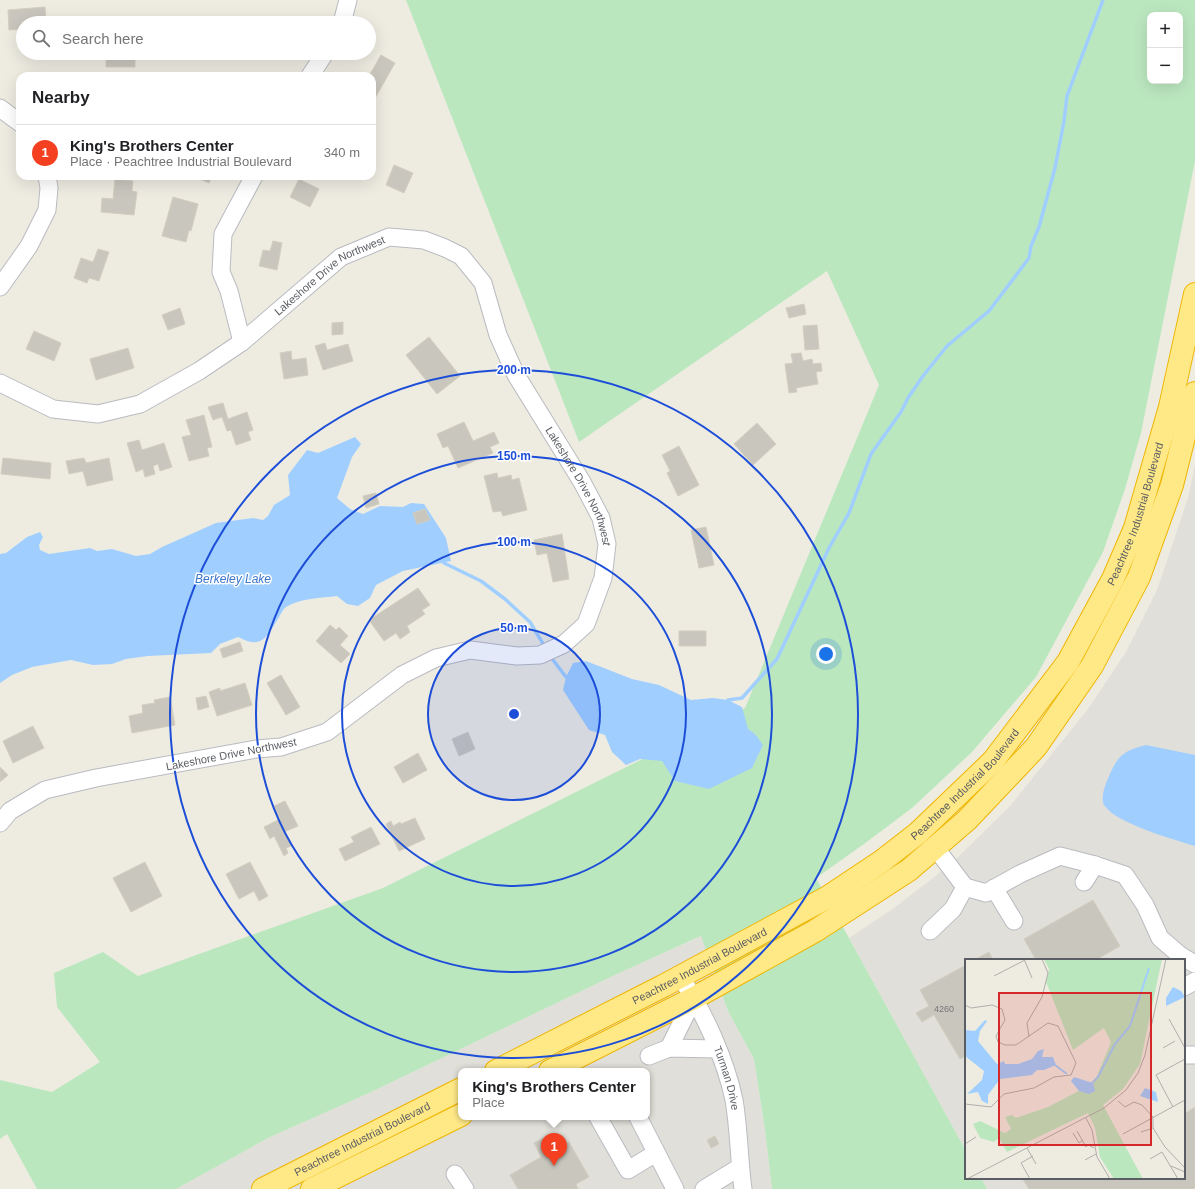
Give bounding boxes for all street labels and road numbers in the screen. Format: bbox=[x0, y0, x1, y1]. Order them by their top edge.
street label: Lakeshore Drive Northwest bbox=[272, 233, 387, 317]
street label: Lakeshore Drive Northwest bbox=[543, 424, 613, 546]
street label: Peachtree Industrial Boulevard bbox=[1105, 441, 1165, 587]
street label: Peachtree Industrial Boulevard bbox=[908, 726, 1021, 842]
street label: Lakeshore Drive Northwest bbox=[165, 735, 297, 773]
street label: Peachtree Industrial Boulevard bbox=[630, 925, 769, 1007]
street label: Turman Drive bbox=[712, 1044, 741, 1111]
street label: Peachtree Industrial Boulevard bbox=[292, 1100, 432, 1178]

